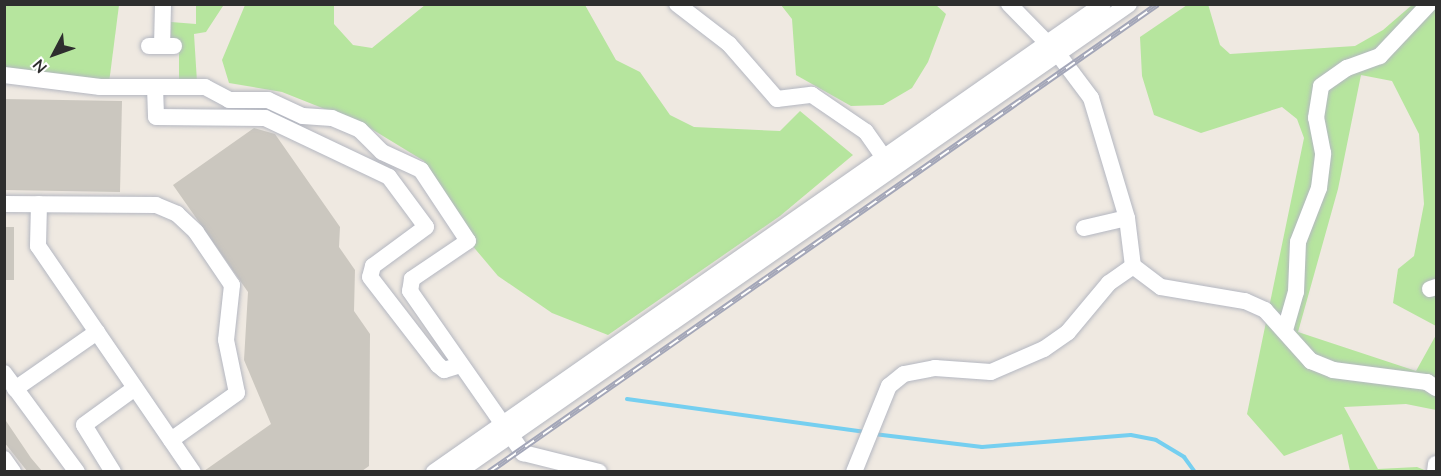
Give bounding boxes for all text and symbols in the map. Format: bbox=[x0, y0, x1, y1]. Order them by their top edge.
north arrow bbox=[24, 24, 84, 84]
text: N bbox=[28, 54, 53, 78]

